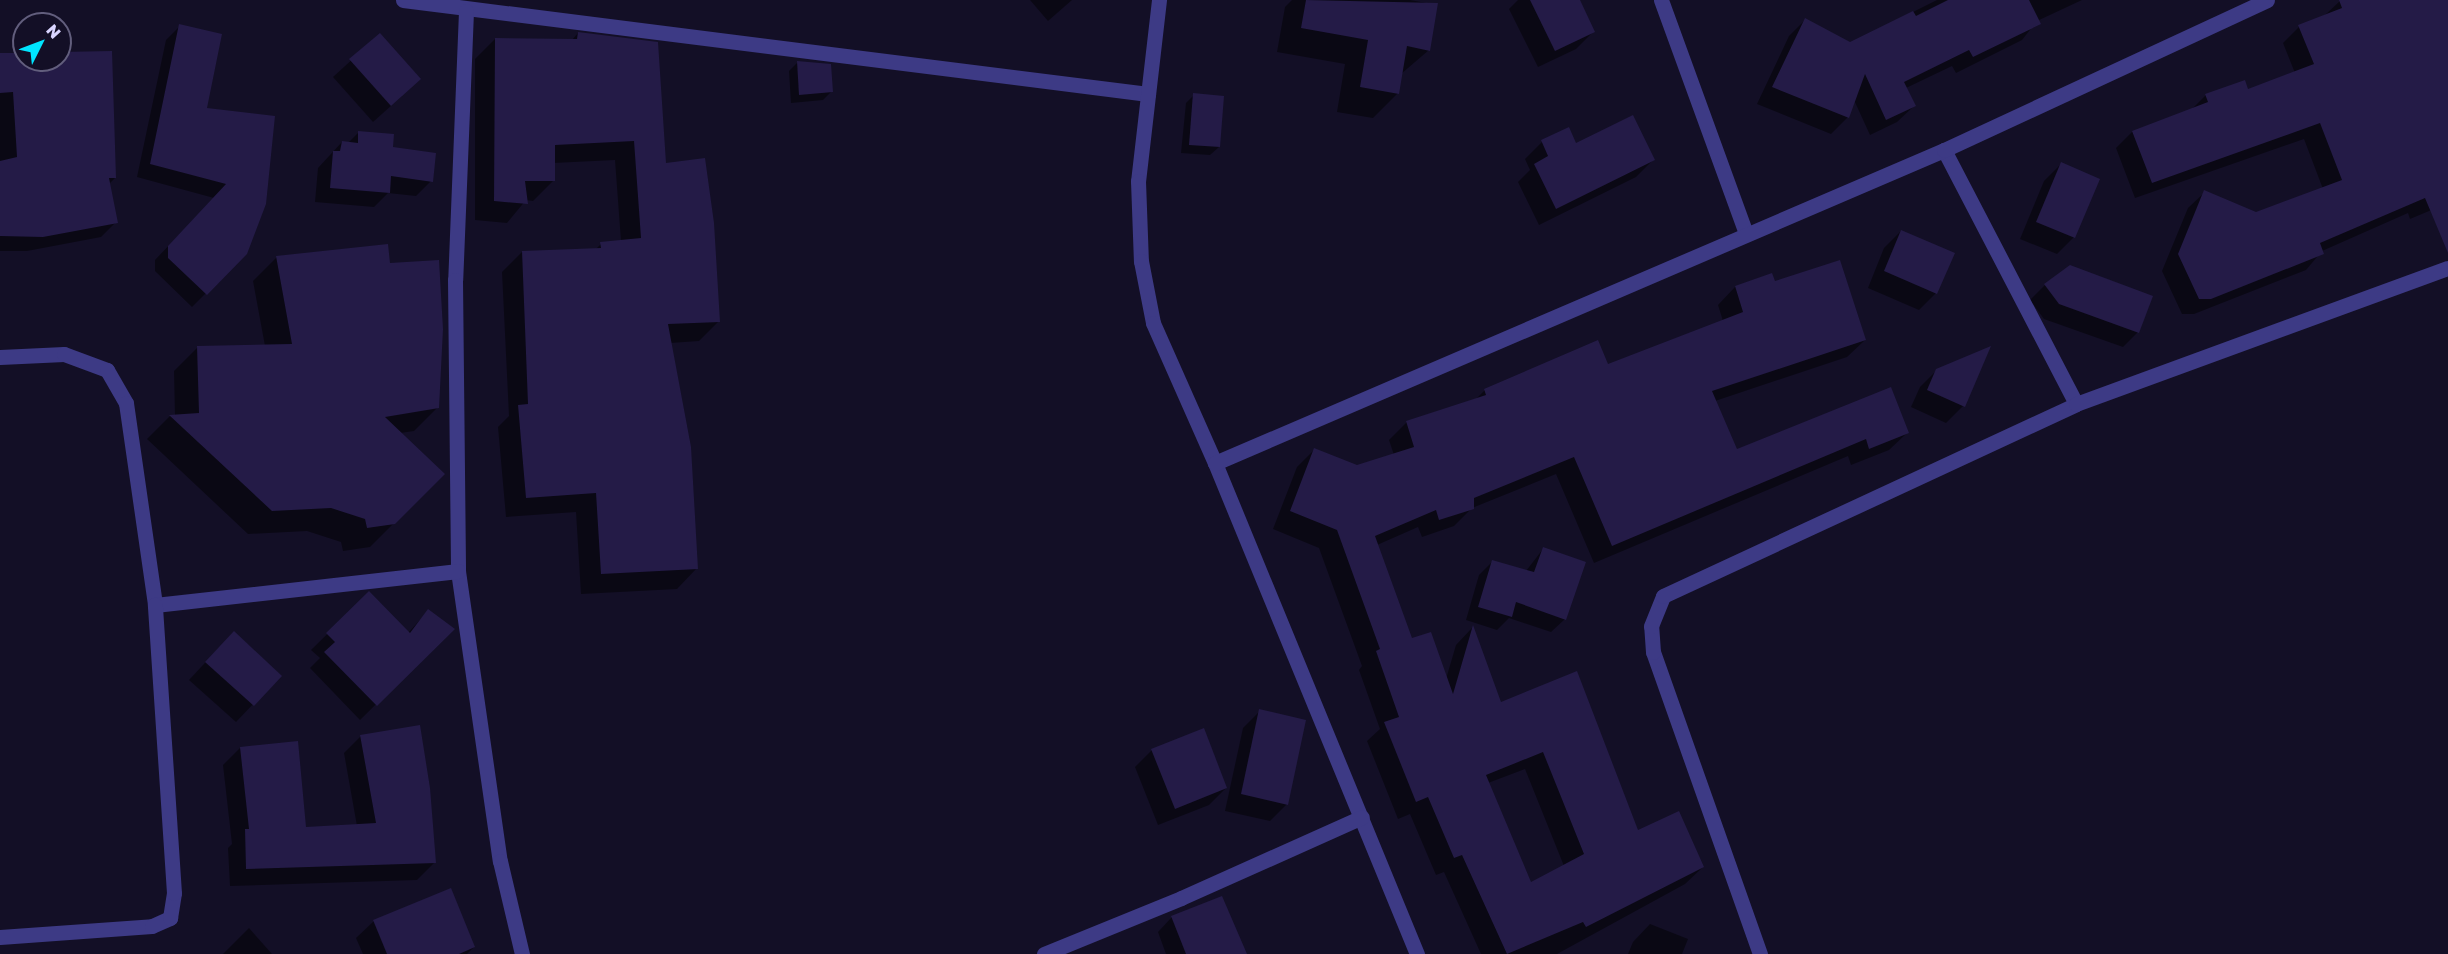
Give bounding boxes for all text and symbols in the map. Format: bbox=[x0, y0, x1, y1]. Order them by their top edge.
north arrow bbox=[12, 12, 72, 72]
text: N bbox=[42, 20, 65, 43]

